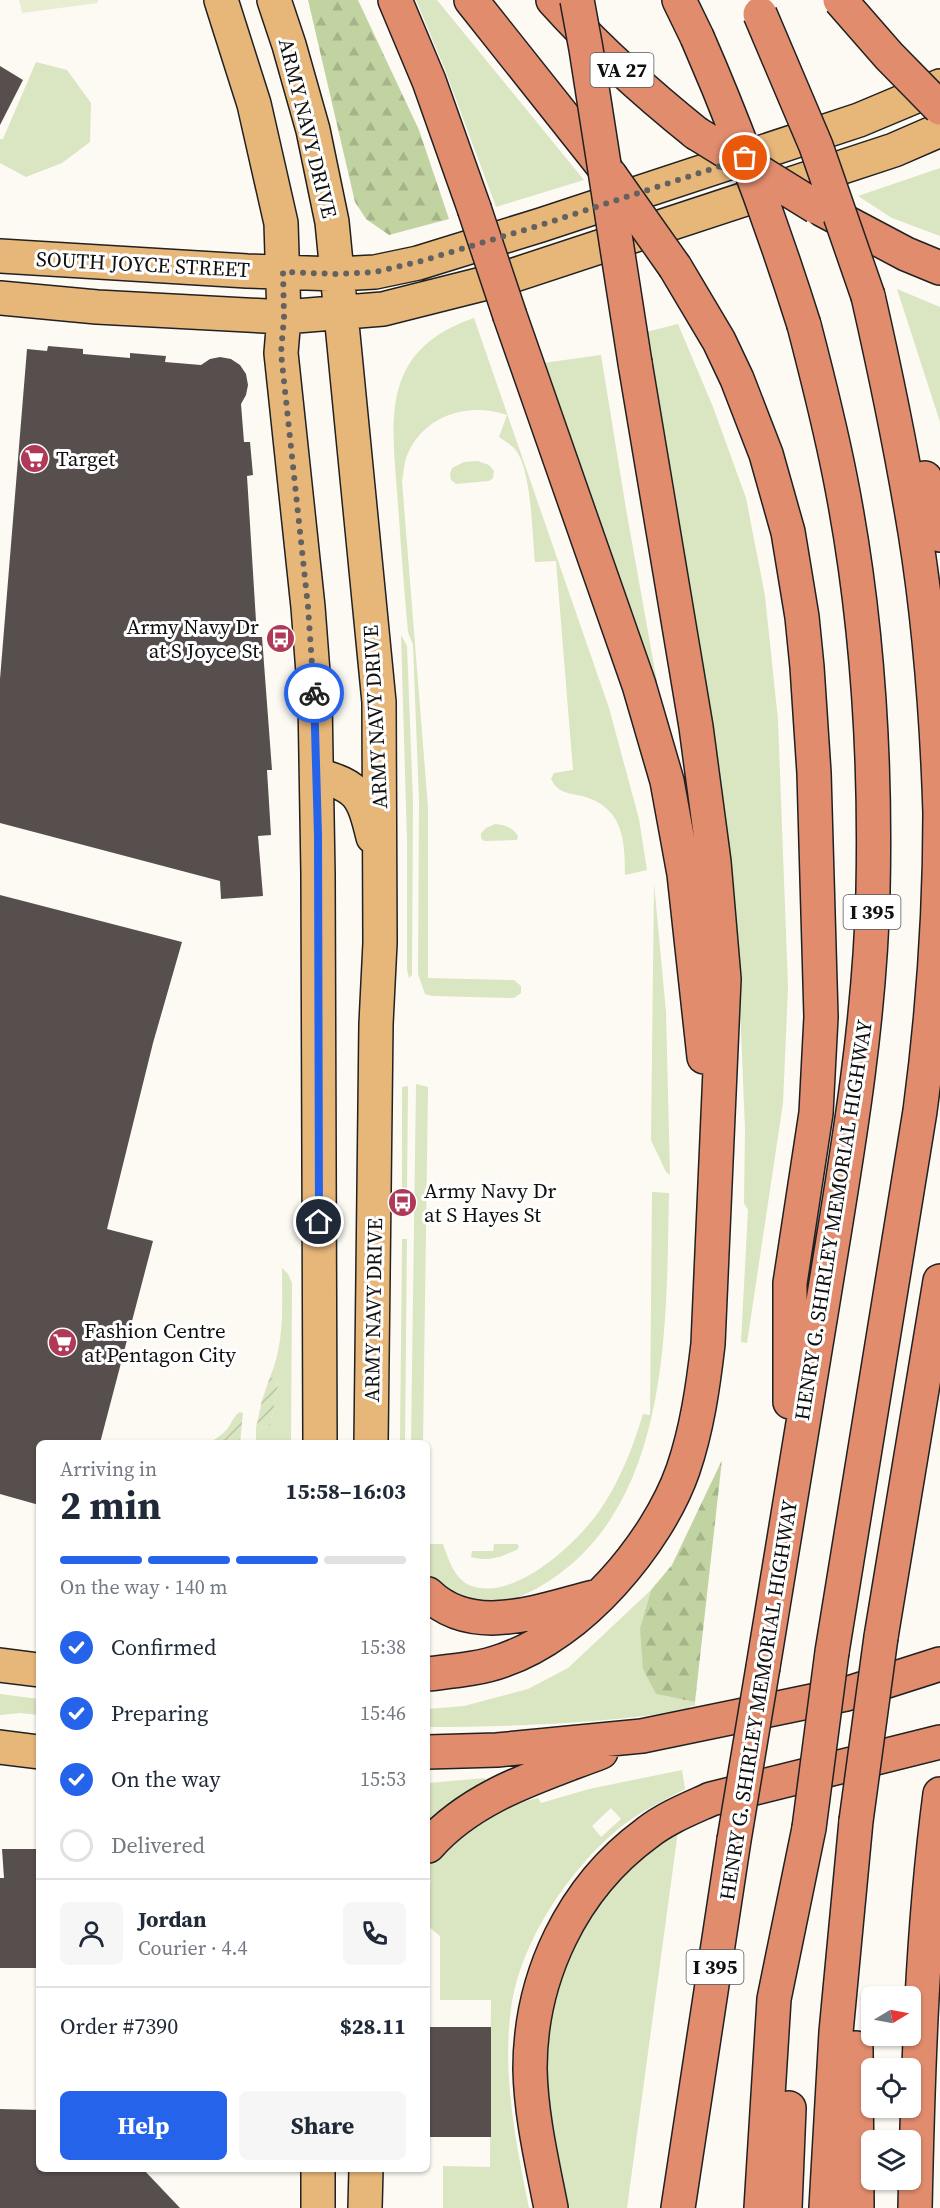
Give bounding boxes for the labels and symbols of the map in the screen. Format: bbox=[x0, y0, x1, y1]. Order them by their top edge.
street label: ARMY NAVY DRIVE bbox=[272, 35, 344, 221]
road number: VA 27 bbox=[590, 53, 654, 87]
pin bbox=[719, 132, 770, 183]
street label: SOUTH JOYCE STREET bbox=[35, 244, 251, 284]
supermarket icon: Target bbox=[19, 442, 51, 474]
place label: Target bbox=[56, 444, 115, 473]
place label: Army Navy Dr at S Joyce St bbox=[127, 612, 259, 665]
bus stop icon: Army Navy Dr at S Joyce St bbox=[264, 622, 296, 654]
street label: ARMY NAVY DRIVE bbox=[356, 624, 394, 810]
courier bbox=[284, 663, 344, 723]
road number: I 395 bbox=[844, 895, 900, 929]
street label: HENRY G. SHIRLEY MEMORIAL HIGHWAY bbox=[787, 1017, 879, 1422]
place label: Army Navy Dr at S Hayes St bbox=[424, 1176, 557, 1229]
bus stop icon: Army Navy Dr at S Hayes St bbox=[387, 1186, 419, 1218]
pin bbox=[293, 1196, 344, 1247]
street label: ARMY NAVY DRIVE bbox=[357, 1218, 389, 1402]
place label: Fashion Centre at Pentagon City bbox=[84, 1316, 236, 1369]
supermarket icon: Fashion Centre at Pentagon City bbox=[47, 1326, 79, 1358]
street label: HENRY G. SHIRLEY MEMORIAL HIGHWAY bbox=[712, 1497, 804, 1902]
road number: I 395 bbox=[686, 1950, 744, 1984]
north arrow bbox=[861, 1986, 921, 2046]

